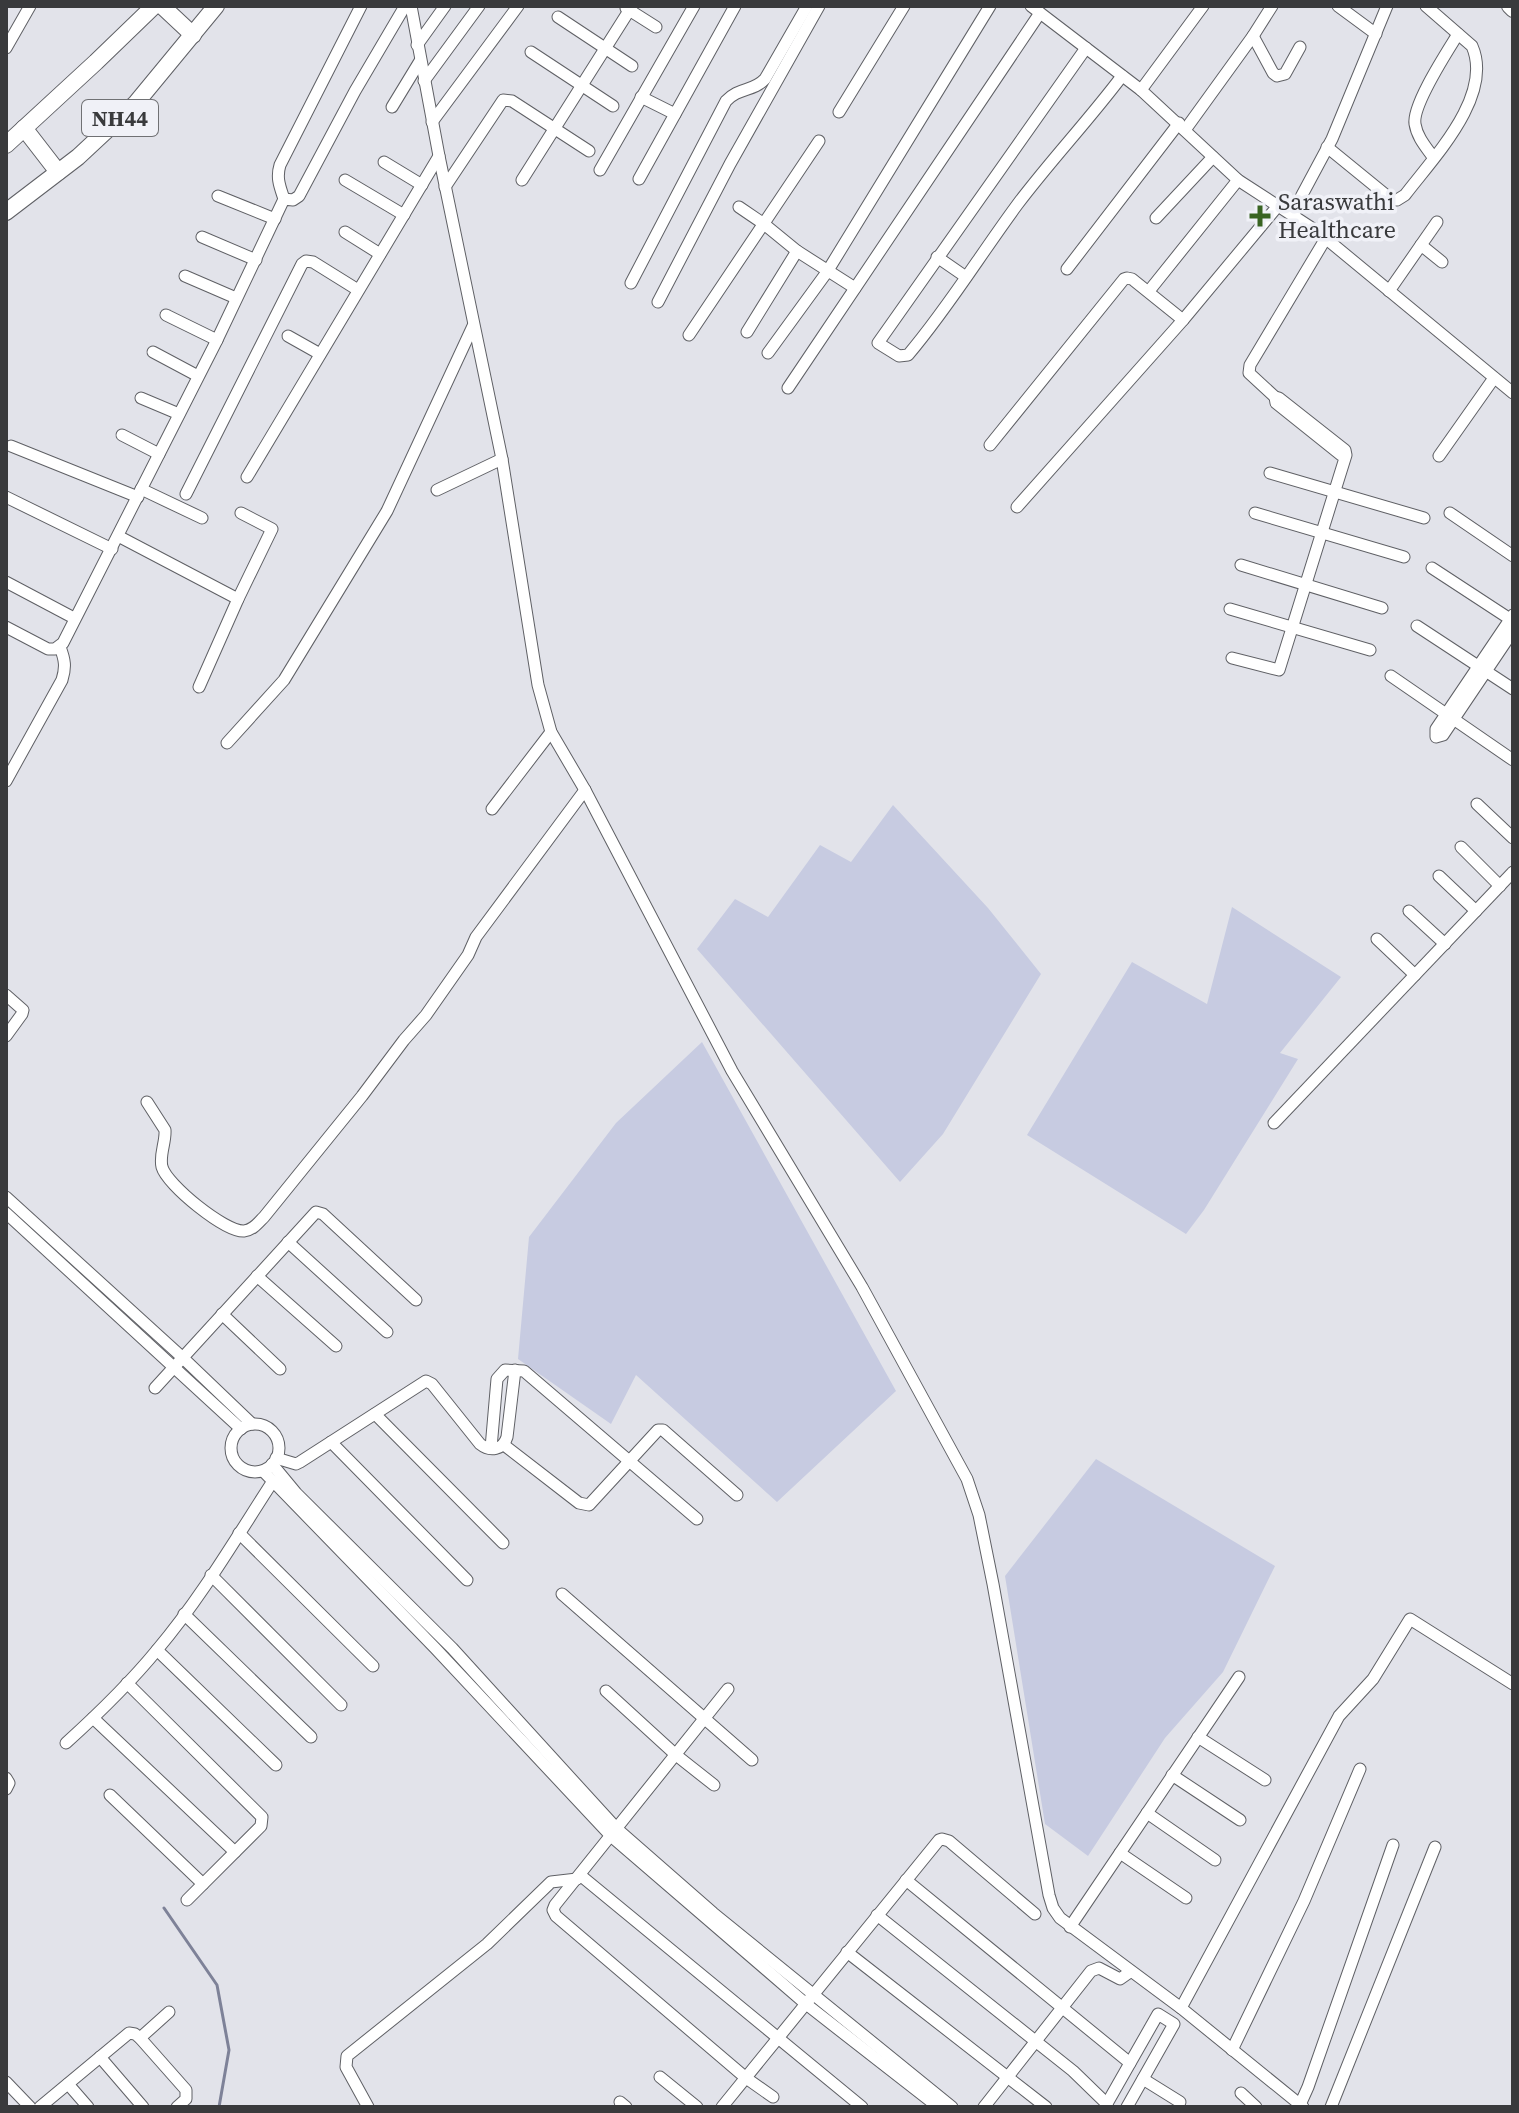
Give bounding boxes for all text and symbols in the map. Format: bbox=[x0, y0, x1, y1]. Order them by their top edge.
road number: NH44 bbox=[82, 100, 158, 136]
place label: Saraswathi Healthcare bbox=[1278, 185, 1396, 246]
marker: Saraswathi Healthcare bbox=[1249, 205, 1271, 227]

